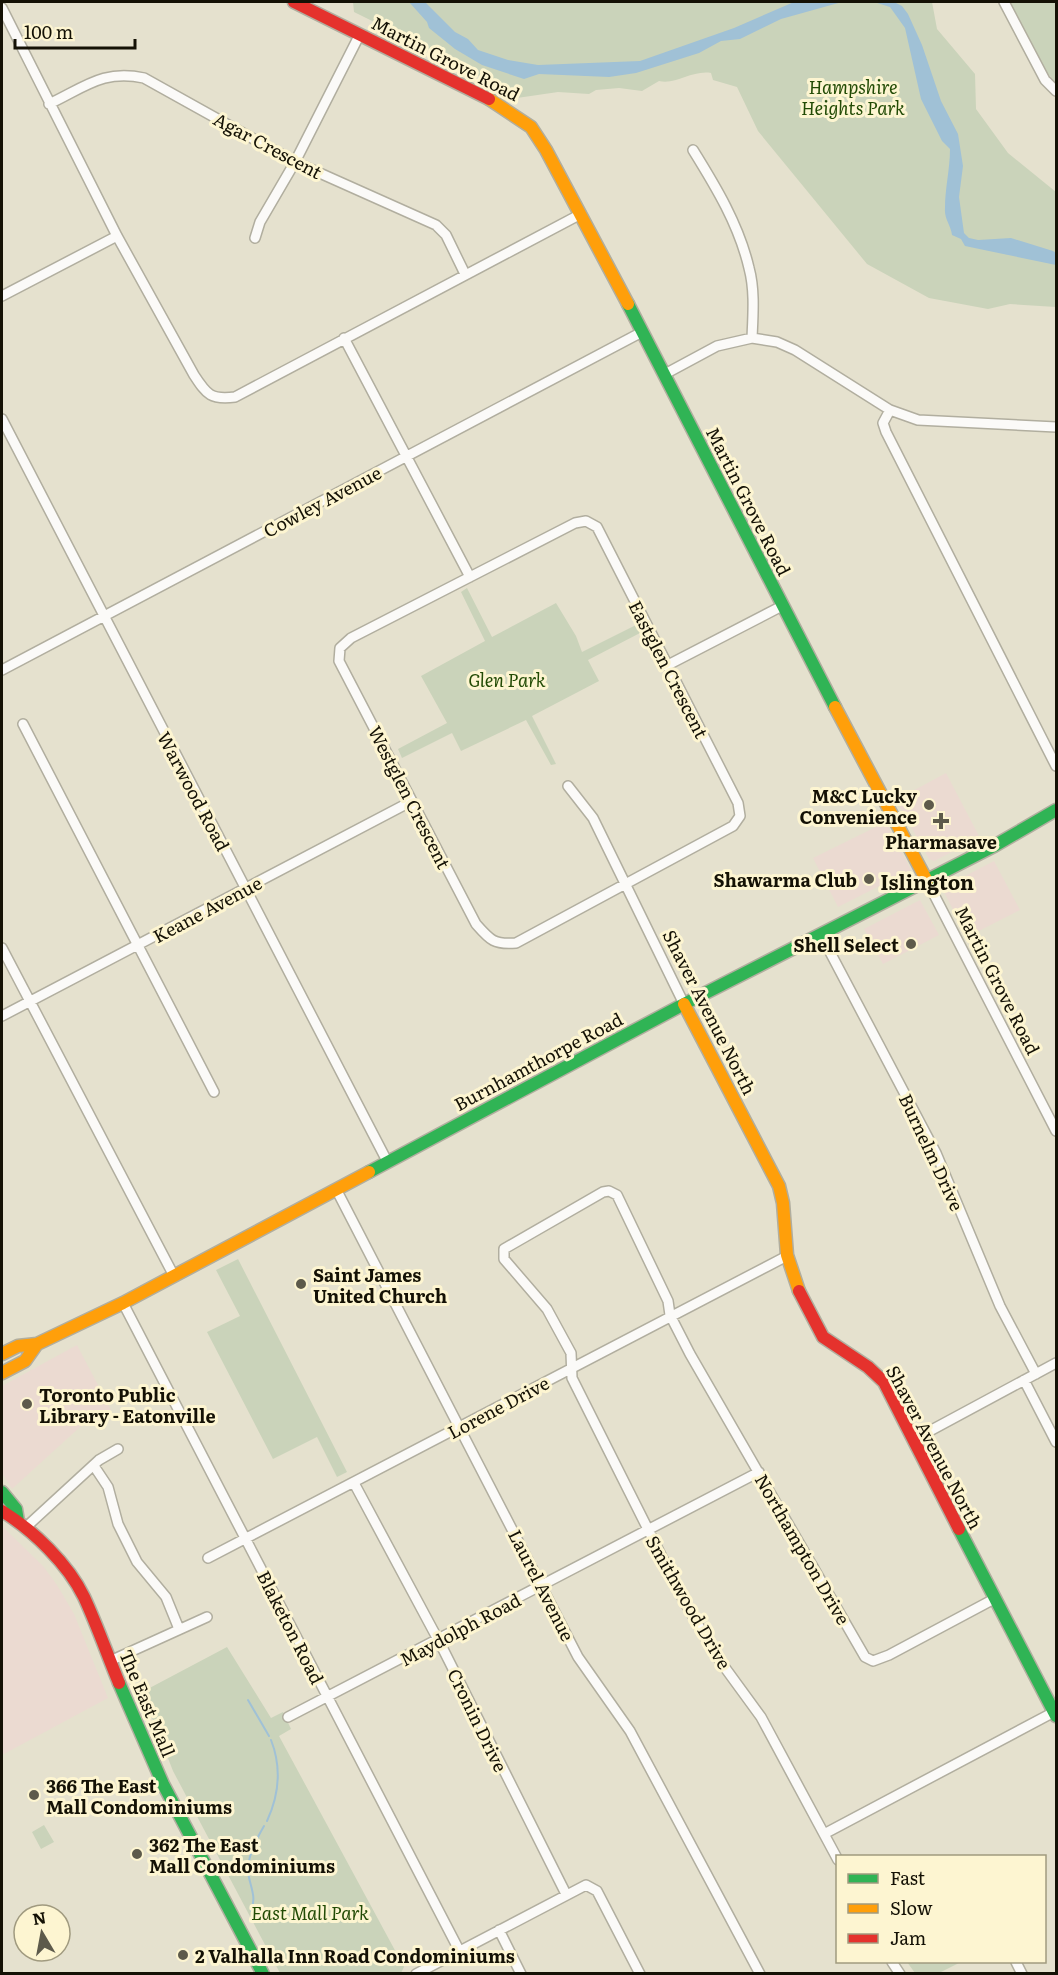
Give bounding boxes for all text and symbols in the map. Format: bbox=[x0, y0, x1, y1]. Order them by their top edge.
street label: Martin Grove Road bbox=[367, 9, 525, 107]
scale bar bbox=[15, 12, 135, 50]
text: 100 m bbox=[24, 18, 73, 45]
park label: Hampshire Heights Park bbox=[801, 73, 905, 121]
street label: Agar Crescent bbox=[209, 105, 328, 185]
street label: Martin Grove Road bbox=[700, 422, 798, 580]
street label: Cowley Avenue bbox=[258, 459, 386, 543]
street label: Eastglen Crescent bbox=[623, 595, 716, 743]
park label: Glen Park bbox=[468, 666, 546, 693]
street label: Westglen Crescent bbox=[362, 721, 458, 874]
street label: Warwood Road bbox=[151, 726, 237, 856]
place label: M&C Lucky Convenience bbox=[800, 782, 917, 830]
marker: M&C Lucky Convenience bbox=[922, 798, 936, 812]
marker: Pharmasave bbox=[934, 814, 948, 828]
place label: Pharmasave bbox=[885, 828, 997, 855]
place label: Shawarma Club bbox=[714, 866, 857, 893]
district label: Islington bbox=[880, 866, 974, 896]
street label: Keane Avenue bbox=[148, 869, 266, 949]
marker: Shawarma Club bbox=[862, 872, 876, 886]
street label: Martin Grove Road bbox=[949, 901, 1047, 1059]
street label: Shaver Avenue North bbox=[657, 925, 763, 1099]
place label: Shell Select bbox=[794, 931, 899, 958]
marker: Shell Select bbox=[904, 937, 918, 951]
street label: Burnhamthorpe Road bbox=[449, 1005, 627, 1117]
street label: Burnelm Drive bbox=[893, 1089, 971, 1215]
place label: Saint James United Church bbox=[313, 1261, 447, 1309]
marker: Saint James United Church bbox=[294, 1277, 308, 1291]
street label: Shaver Avenue North bbox=[880, 1360, 990, 1534]
street label: Lorene Drive bbox=[442, 1369, 554, 1445]
place label: Toronto Public Library - Eatonville bbox=[39, 1381, 216, 1429]
marker: Toronto Public Library - Eatonville bbox=[20, 1397, 34, 1411]
street label: Northampton Drive bbox=[749, 1469, 857, 1629]
street label: Laurel Avenue bbox=[502, 1524, 582, 1646]
street label: Smithwood Drive bbox=[640, 1530, 738, 1674]
street label: Blaketon Road bbox=[251, 1566, 331, 1688]
street label: Maydolph Road bbox=[395, 1586, 525, 1672]
street label: The East Mall bbox=[113, 1645, 183, 1761]
street label: Cronin Drive bbox=[441, 1664, 515, 1776]
place label: 366 The East Mall Condominiums bbox=[46, 1772, 232, 1820]
marker: 366 The East Mall Condominiums bbox=[27, 1788, 41, 1802]
place label: 362 The East Mall Condominiums bbox=[149, 1831, 335, 1879]
marker: 362 The East Mall Condominiums bbox=[130, 1847, 144, 1861]
legend bbox=[836, 1855, 1046, 1963]
text: Fast bbox=[890, 1864, 926, 1891]
text: Slow bbox=[890, 1894, 933, 1921]
park label: East Mall Park bbox=[251, 1899, 369, 1926]
north arrow bbox=[12, 1903, 72, 1963]
text: N bbox=[31, 1904, 48, 1930]
text: Jam bbox=[890, 1924, 926, 1951]
place label: 2 Valhalla Inn Road Condominiums bbox=[195, 1942, 515, 1969]
marker: 2 Valhalla Inn Road Condominiums bbox=[176, 1948, 190, 1962]

